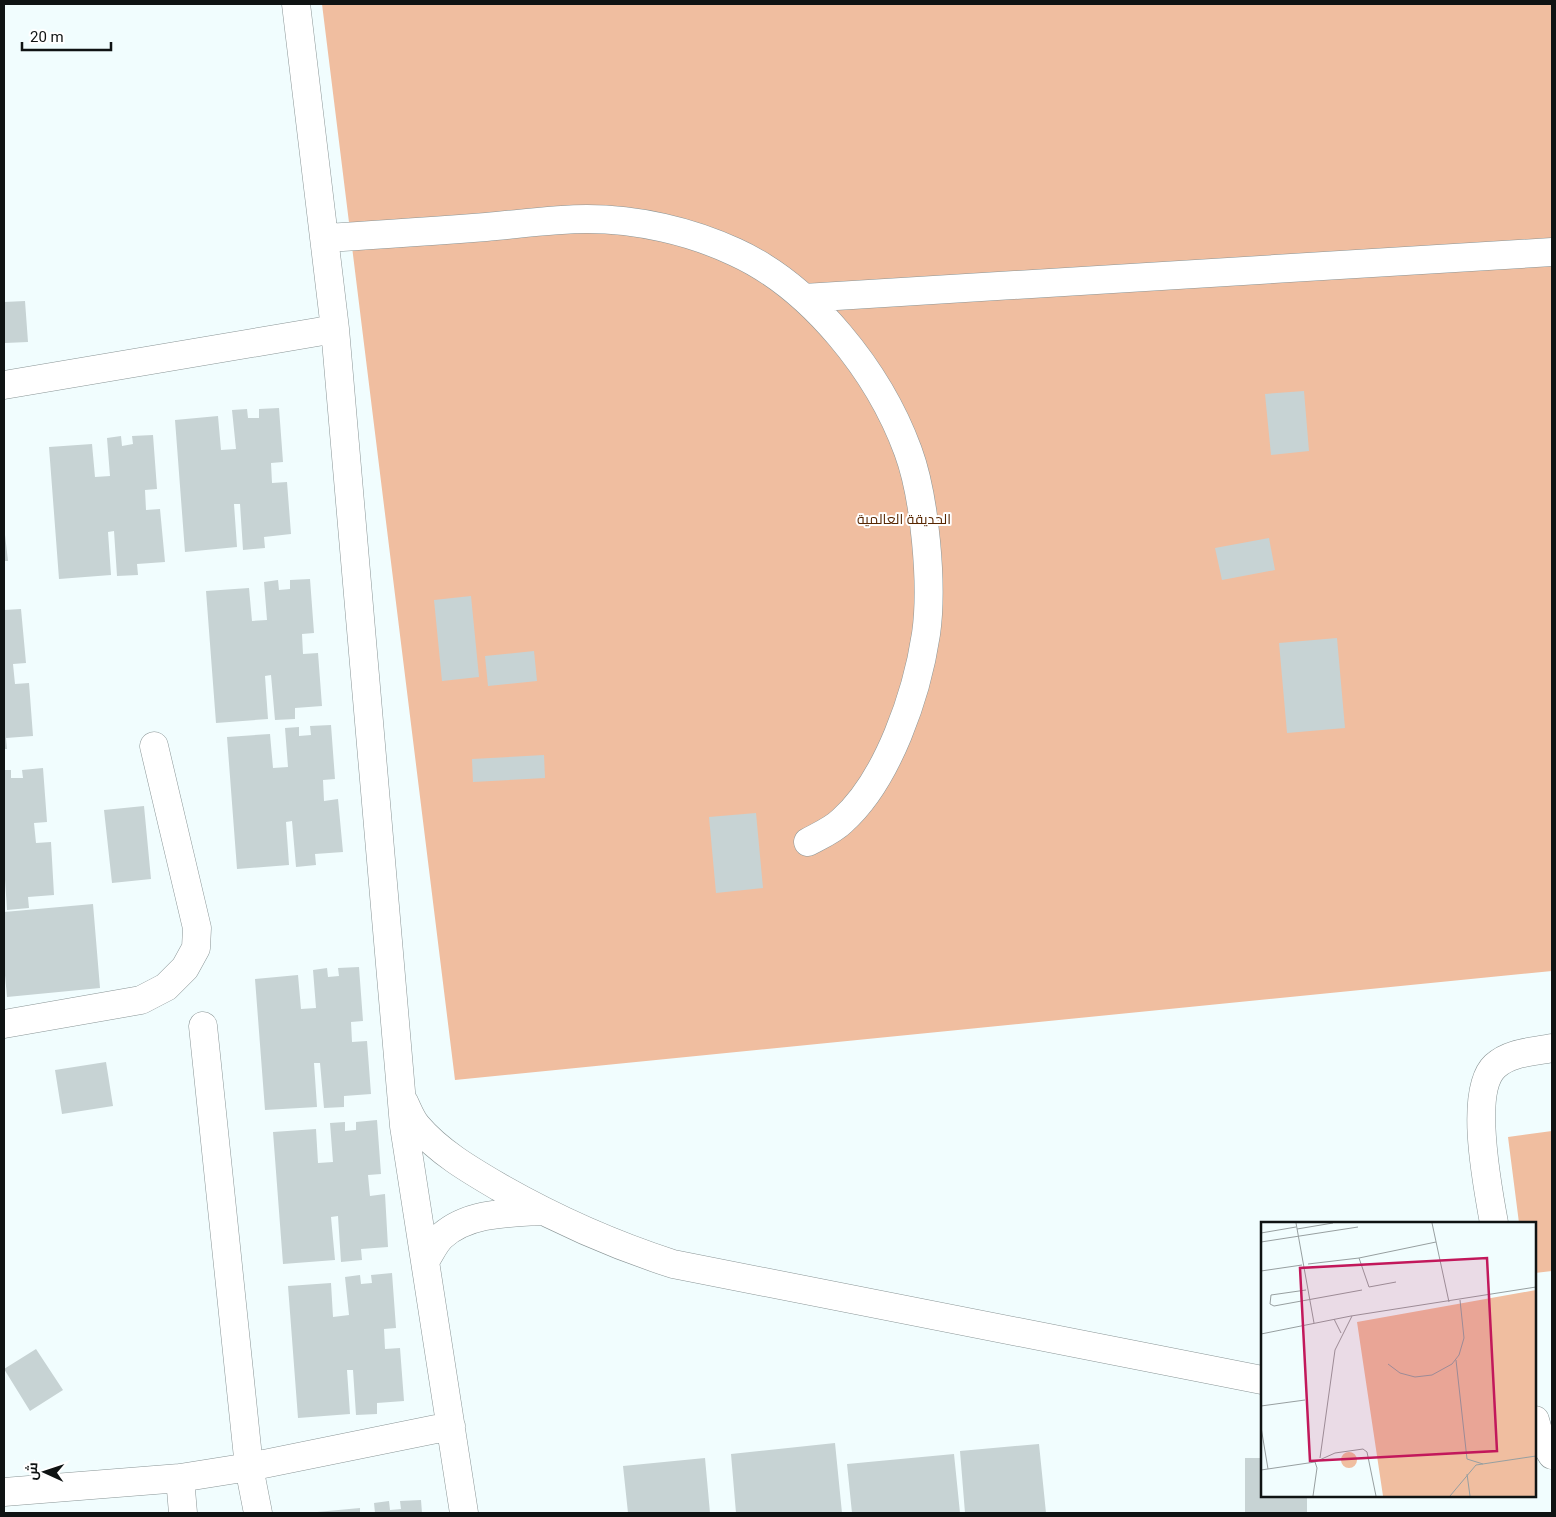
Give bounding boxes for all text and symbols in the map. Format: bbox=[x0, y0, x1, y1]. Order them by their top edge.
scale bar bbox=[22, 20, 111, 52]
text: 20 m bbox=[30, 28, 64, 46]
park label: الحديقة العالمية bbox=[857, 511, 951, 527]
inset map bbox=[1261, 1222, 1536, 1497]
north arrow bbox=[20, 1447, 70, 1497]
text: ش bbox=[24, 1462, 41, 1481]

